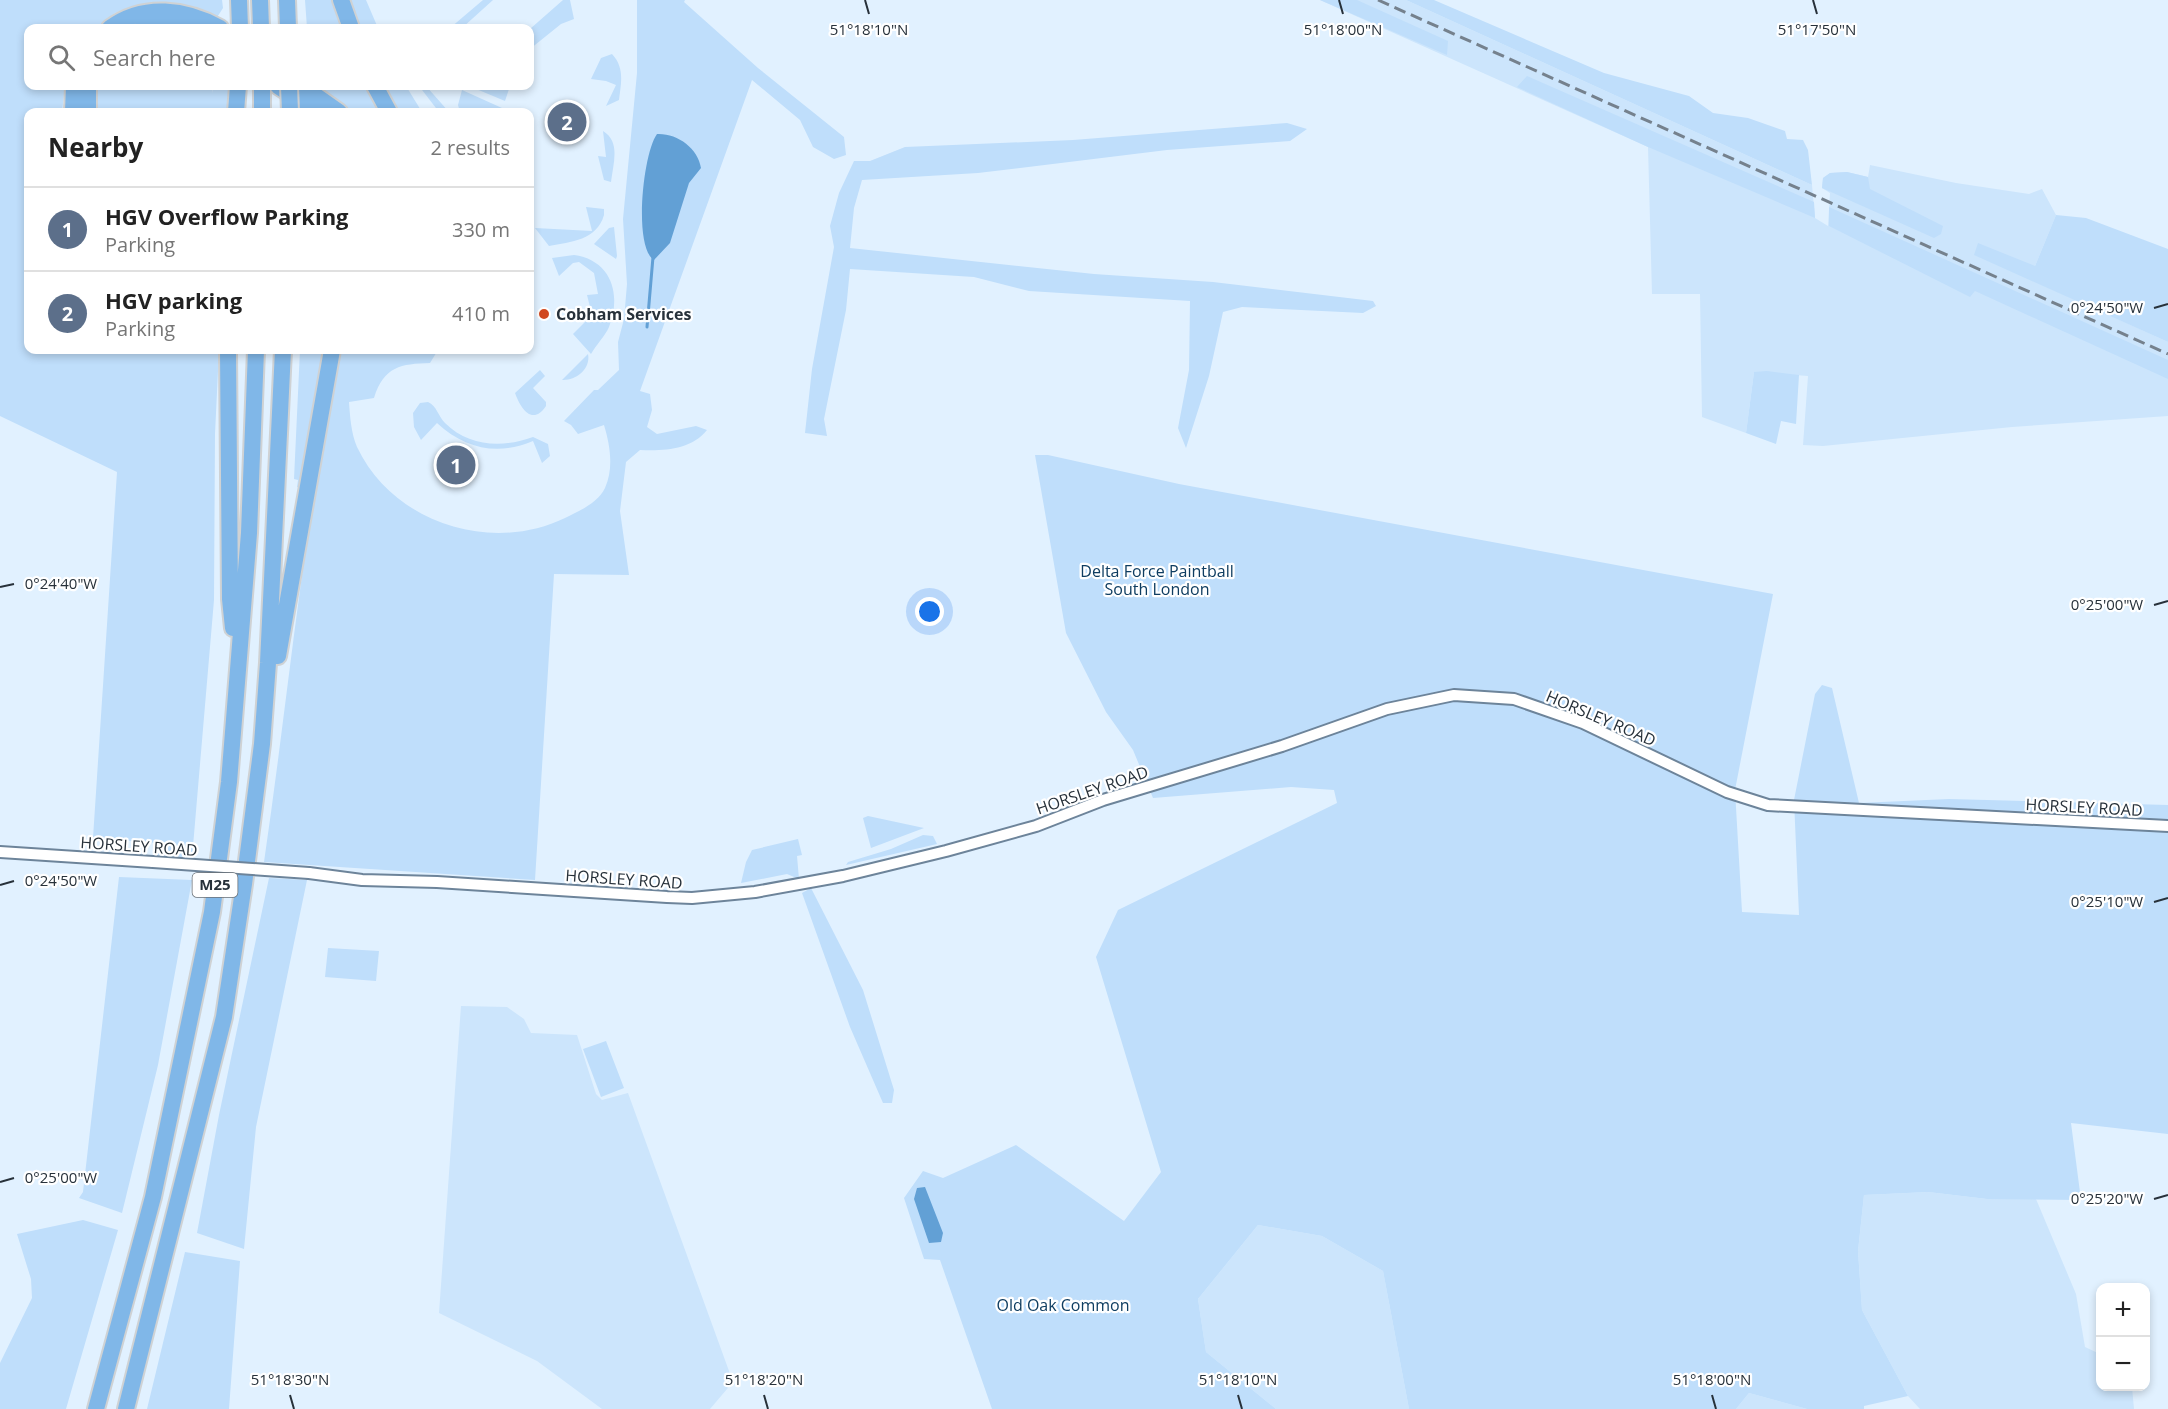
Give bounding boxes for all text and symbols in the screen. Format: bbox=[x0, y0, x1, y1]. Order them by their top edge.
text: 51°18'10"N bbox=[830, 19, 908, 39]
text: 51°18'00"N bbox=[1304, 19, 1382, 39]
text: 51°17'50"N bbox=[1778, 19, 1856, 39]
search box bbox=[24, 24, 534, 90]
icon: search bbox=[45, 41, 78, 74]
text: Search here bbox=[93, 42, 216, 72]
pin: 2 bbox=[548, 100, 586, 144]
text: Nearby bbox=[48, 129, 143, 165]
text: 2 results bbox=[430, 134, 510, 161]
text: HGV Overflow Parking bbox=[105, 201, 349, 231]
text: 1 bbox=[62, 216, 73, 243]
text: 330 m bbox=[452, 216, 510, 243]
text: Parking bbox=[105, 231, 175, 258]
text: HGV parking bbox=[105, 285, 242, 315]
text: 0°24'50"W bbox=[2071, 297, 2143, 317]
text: 2 bbox=[62, 300, 73, 327]
text: 410 m bbox=[452, 300, 510, 327]
place label: Cobham Services bbox=[556, 303, 691, 325]
marker: Cobham Services bbox=[537, 307, 551, 321]
text: Parking bbox=[105, 315, 175, 342]
pin: 1 bbox=[436, 442, 476, 488]
park label: Delta Force Paintball South London bbox=[1080, 560, 1234, 600]
text: 0°24'40"W bbox=[25, 573, 97, 593]
text: 0°25'00"W bbox=[2071, 594, 2143, 614]
your location bbox=[915, 597, 944, 626]
street label: HORSLEY ROAD bbox=[1543, 685, 1659, 751]
street label: HORSLEY ROAD bbox=[1033, 761, 1151, 819]
street label: HORSLEY ROAD bbox=[2025, 793, 2143, 821]
street label: HORSLEY ROAD bbox=[80, 831, 198, 861]
street label: HORSLEY ROAD bbox=[565, 864, 683, 894]
text: 0°24'50"W bbox=[25, 870, 97, 890]
road number: M25 bbox=[192, 873, 238, 897]
text: 0°25'10"W bbox=[2071, 891, 2143, 911]
text: 0°25'00"W bbox=[25, 1167, 97, 1187]
text: 0°25'20"W bbox=[2071, 1188, 2143, 1208]
map controls bbox=[2096, 1283, 2150, 1391]
button: + bbox=[2096, 1283, 2150, 1337]
park label: Old Oak Common bbox=[996, 1294, 1130, 1316]
button: − bbox=[2096, 1337, 2150, 1391]
text: 51°18'30"N bbox=[251, 1369, 329, 1389]
text: 51°18'20"N bbox=[725, 1369, 803, 1389]
text: 51°18'10"N bbox=[1199, 1369, 1277, 1389]
text: 51°18'00"N bbox=[1673, 1369, 1751, 1389]

